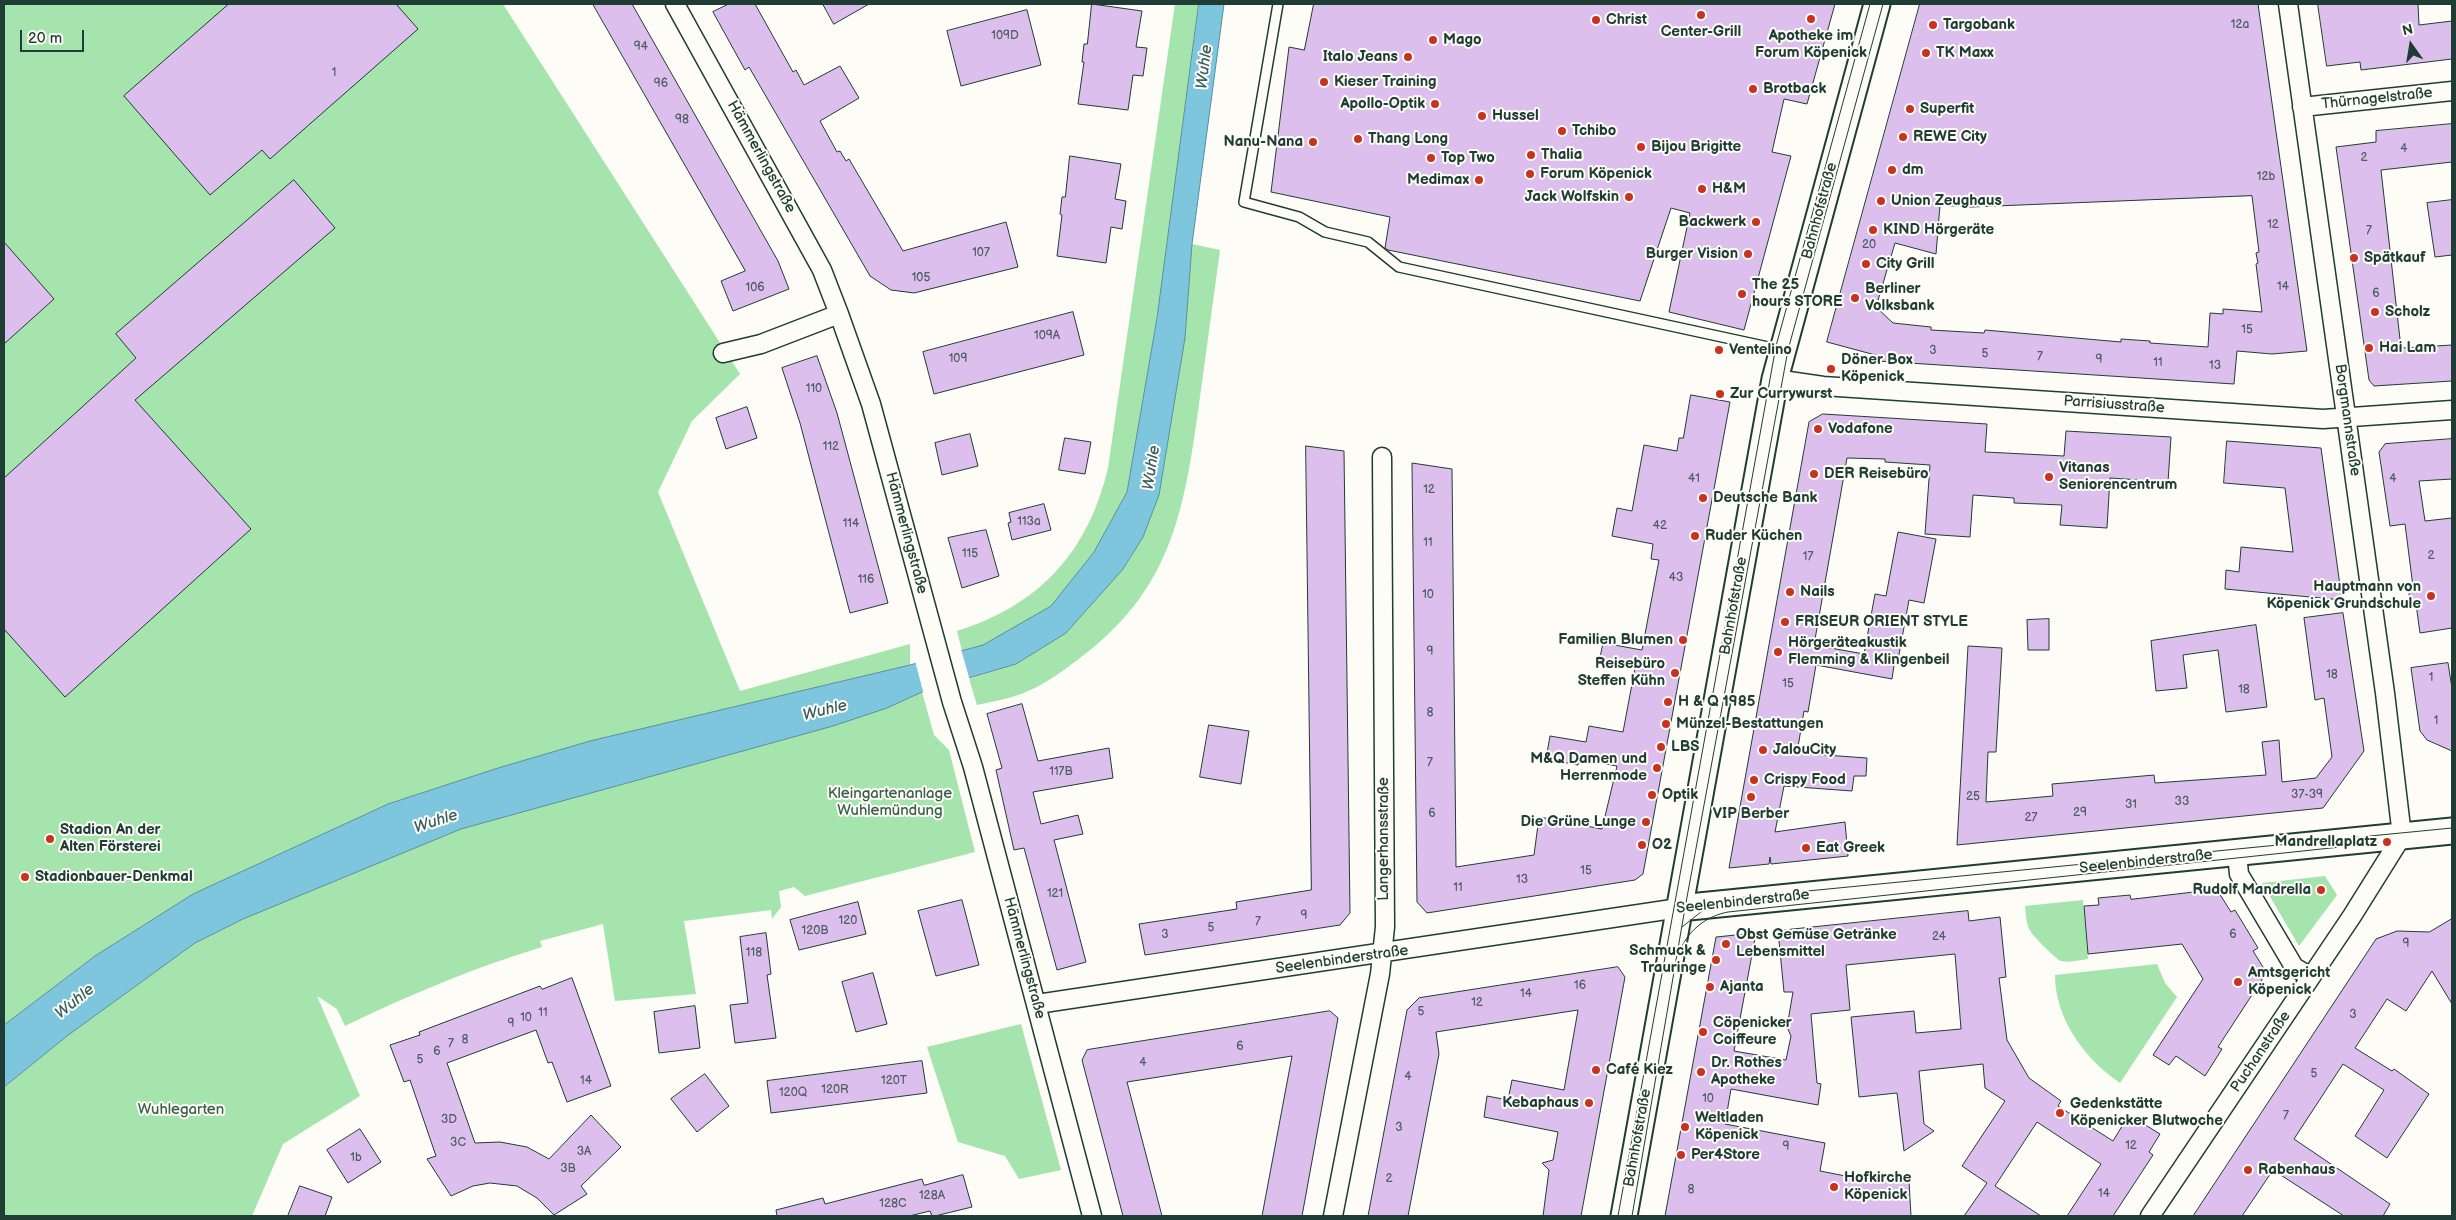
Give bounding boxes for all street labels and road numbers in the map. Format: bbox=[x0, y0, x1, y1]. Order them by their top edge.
street label: Thürnagelstraße bbox=[2321, 84, 2433, 114]
street label: Hämmerlingstraße bbox=[723, 98, 799, 216]
street label: Bahnhofstraße bbox=[1798, 161, 1842, 261]
street label: Borgmannstraße bbox=[2330, 363, 2364, 477]
street label: Parrisiusstraße bbox=[2063, 392, 2165, 418]
street label: Hämmerlingstraße bbox=[881, 470, 931, 596]
street label: Bahnhofstraße bbox=[1717, 555, 1751, 657]
street label: Langerhansstraße bbox=[1375, 777, 1393, 901]
street label: Seelenbinderstraße bbox=[2079, 846, 2213, 878]
street label: Seelenbinderstraße bbox=[1676, 886, 1810, 918]
street label: Hämmerlingstraße bbox=[999, 895, 1049, 1021]
street label: Seelenbinderstraße bbox=[1274, 942, 1410, 978]
street label: Puchanstraße bbox=[2227, 1008, 2295, 1096]
street label: Bahnhofstraße bbox=[1621, 1087, 1655, 1189]

